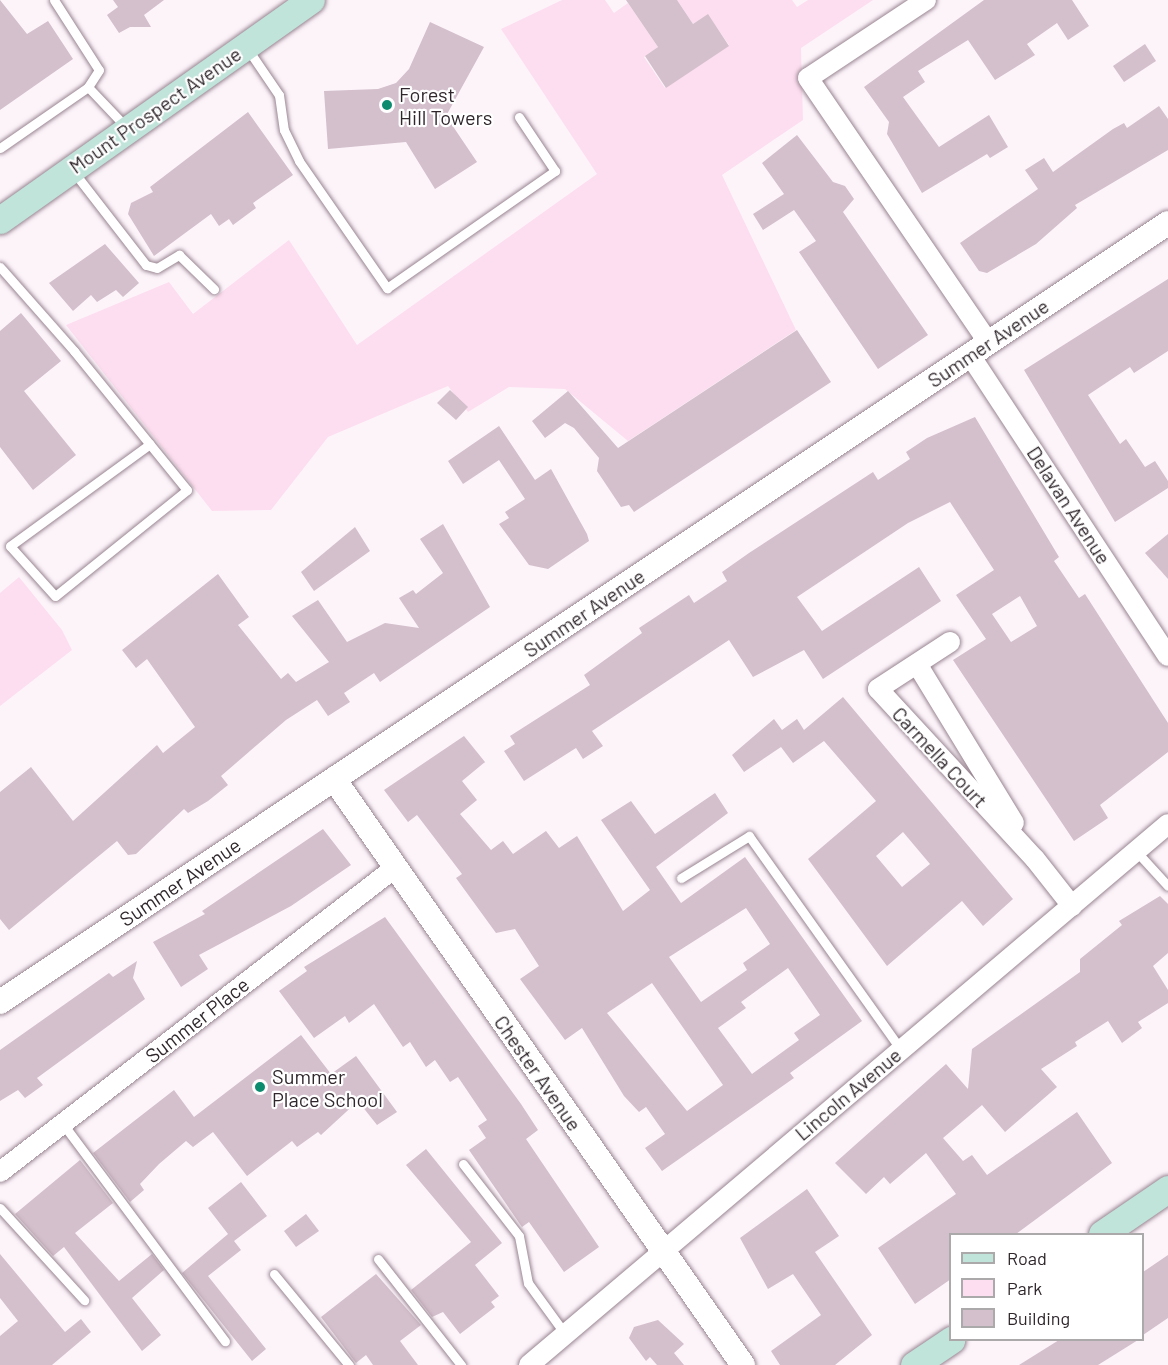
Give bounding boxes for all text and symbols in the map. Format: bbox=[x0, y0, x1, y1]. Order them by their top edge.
street label: Mount Prospect Avenue bbox=[64, 42, 246, 178]
place label: Forest Hill Towers bbox=[399, 82, 492, 129]
marker: Forest Hill Towers bbox=[380, 98, 394, 112]
street label: Summer Avenue bbox=[923, 294, 1053, 392]
street label: Delavan Avenue bbox=[1022, 442, 1116, 568]
street label: Summer Avenue bbox=[519, 564, 649, 662]
street label: Carmella Court bbox=[887, 702, 993, 812]
street label: Summer Avenue bbox=[115, 833, 245, 931]
street label: Summer Place bbox=[140, 972, 254, 1068]
street label: Chester Avenue bbox=[489, 1011, 587, 1135]
street label: Lincoln Avenue bbox=[790, 1043, 906, 1145]
place label: Summer Place School bbox=[272, 1064, 383, 1111]
marker: Summer Place School bbox=[253, 1080, 267, 1094]
legend bbox=[949, 1233, 1144, 1341]
text: Road bbox=[1007, 1247, 1047, 1269]
text: Park bbox=[1007, 1277, 1042, 1299]
text: Building bbox=[1007, 1307, 1070, 1329]

